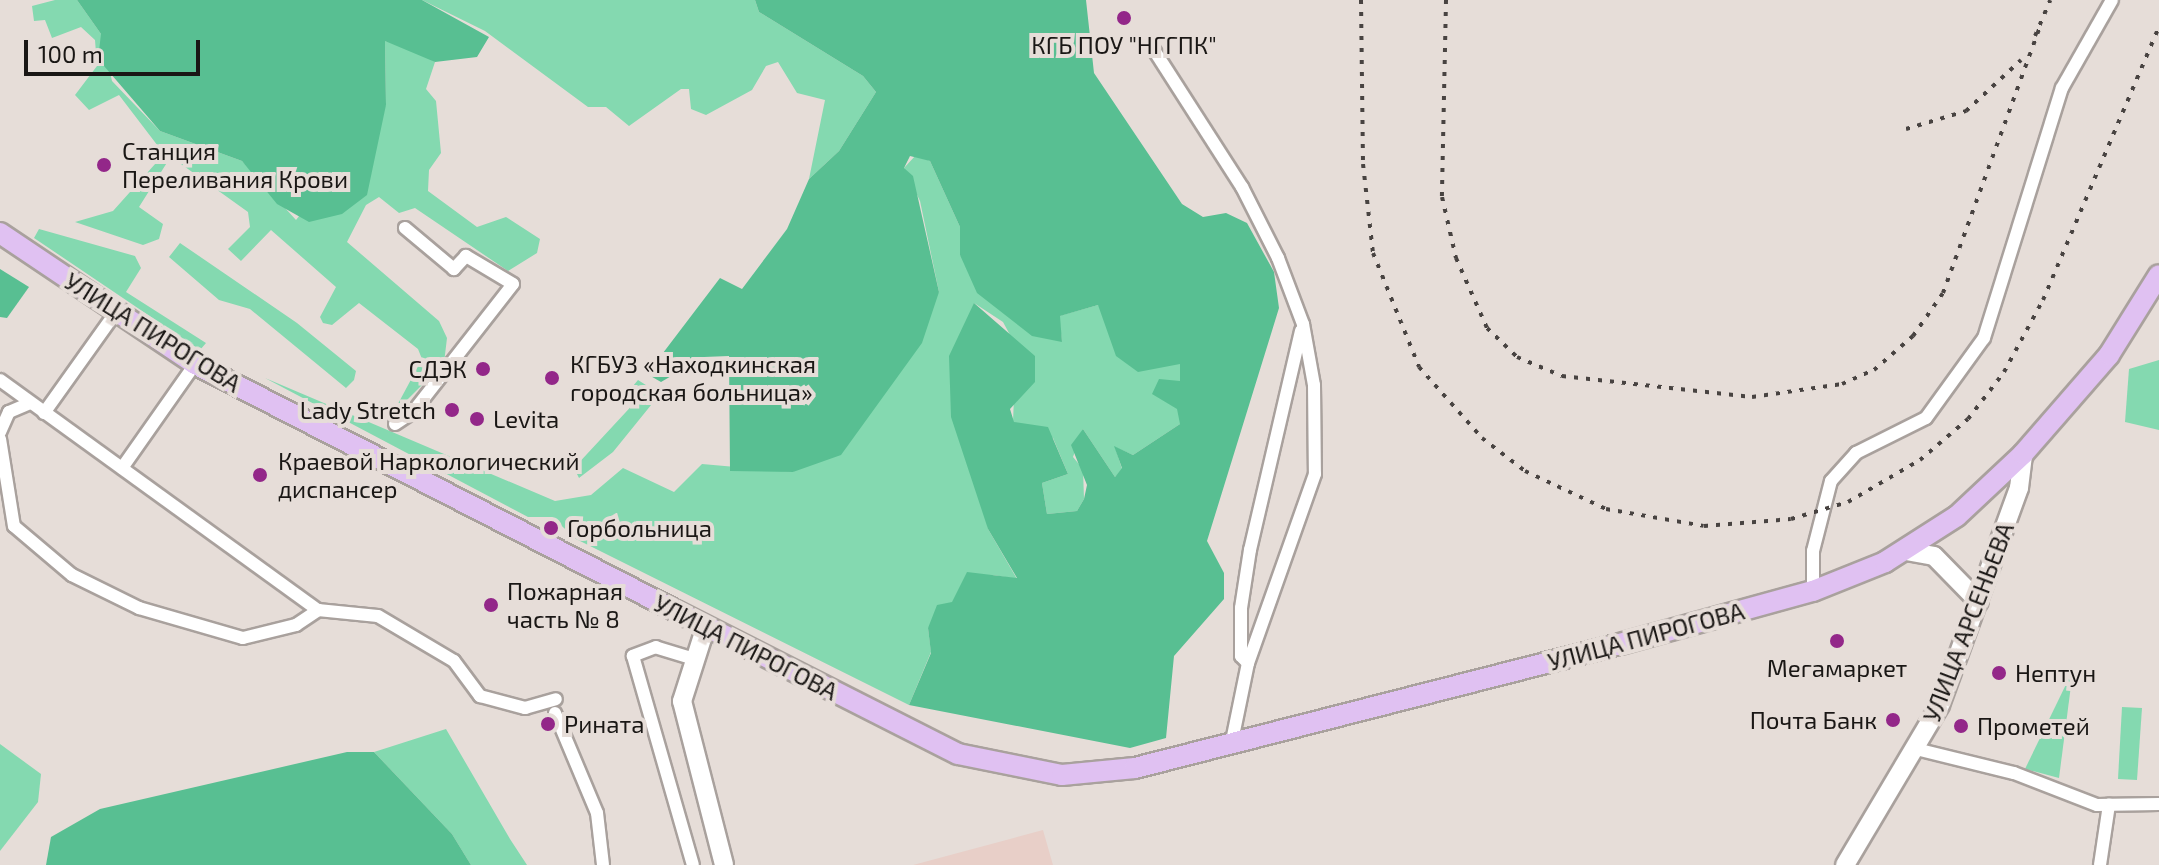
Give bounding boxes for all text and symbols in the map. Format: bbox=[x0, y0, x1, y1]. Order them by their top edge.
marker: КГБ ПОУ "НГГПК" bbox=[1115, 9, 1133, 27]
scale bar bbox=[28, 24, 204, 74]
place label: КГБ ПОУ "НГГПК" bbox=[1031, 31, 1217, 59]
text: 100 m bbox=[38, 39, 103, 68]
place label: Станция Переливания Крови bbox=[122, 137, 348, 193]
marker: Станция Переливания Крови bbox=[93, 154, 115, 176]
street label: УЛИЦА ПИРОГОВА bbox=[60, 266, 246, 398]
place label: КГБУЗ «Находкинская городская больница» bbox=[570, 350, 816, 406]
place label: СДЭК bbox=[408, 355, 467, 383]
marker: СДЭК bbox=[474, 360, 492, 378]
marker: КГБУЗ «Находкинская городская больница» bbox=[541, 367, 563, 389]
place label: Lady Stretch bbox=[299, 396, 436, 424]
marker: Lady Stretch bbox=[443, 401, 461, 419]
place label: Levita bbox=[493, 405, 559, 433]
marker: Levita bbox=[468, 410, 486, 428]
place label: Краевой Наркологический диспансер bbox=[278, 447, 580, 503]
marker: Краевой Наркологический диспансер bbox=[249, 464, 271, 486]
place label: Горбольница bbox=[567, 514, 712, 542]
street label: УЛИЦА АРСЕНЬЕВА bbox=[1917, 518, 2019, 726]
marker: Горбольница bbox=[542, 519, 560, 537]
place label: Пожарная часть № 8 bbox=[507, 577, 623, 633]
street label: УЛИЦА ПИРОГОВА bbox=[649, 588, 843, 706]
marker: Пожарная часть № 8 bbox=[482, 596, 500, 614]
street label: УЛИЦА ПИРОГОВА bbox=[1545, 596, 1747, 676]
marker: Мегамаркет bbox=[1828, 632, 1846, 650]
place label: Мегамаркет bbox=[1767, 654, 1907, 682]
place label: Нептун bbox=[2015, 659, 2096, 687]
marker: Нептун bbox=[1990, 664, 2008, 682]
place label: Почта Банк bbox=[1750, 706, 1877, 734]
place label: Рината bbox=[564, 710, 644, 738]
marker: Почта Банк bbox=[1884, 711, 1902, 729]
place label: Прометей bbox=[1977, 712, 2090, 740]
marker: Рината bbox=[539, 715, 557, 733]
marker: Прометей bbox=[1952, 717, 1970, 735]

